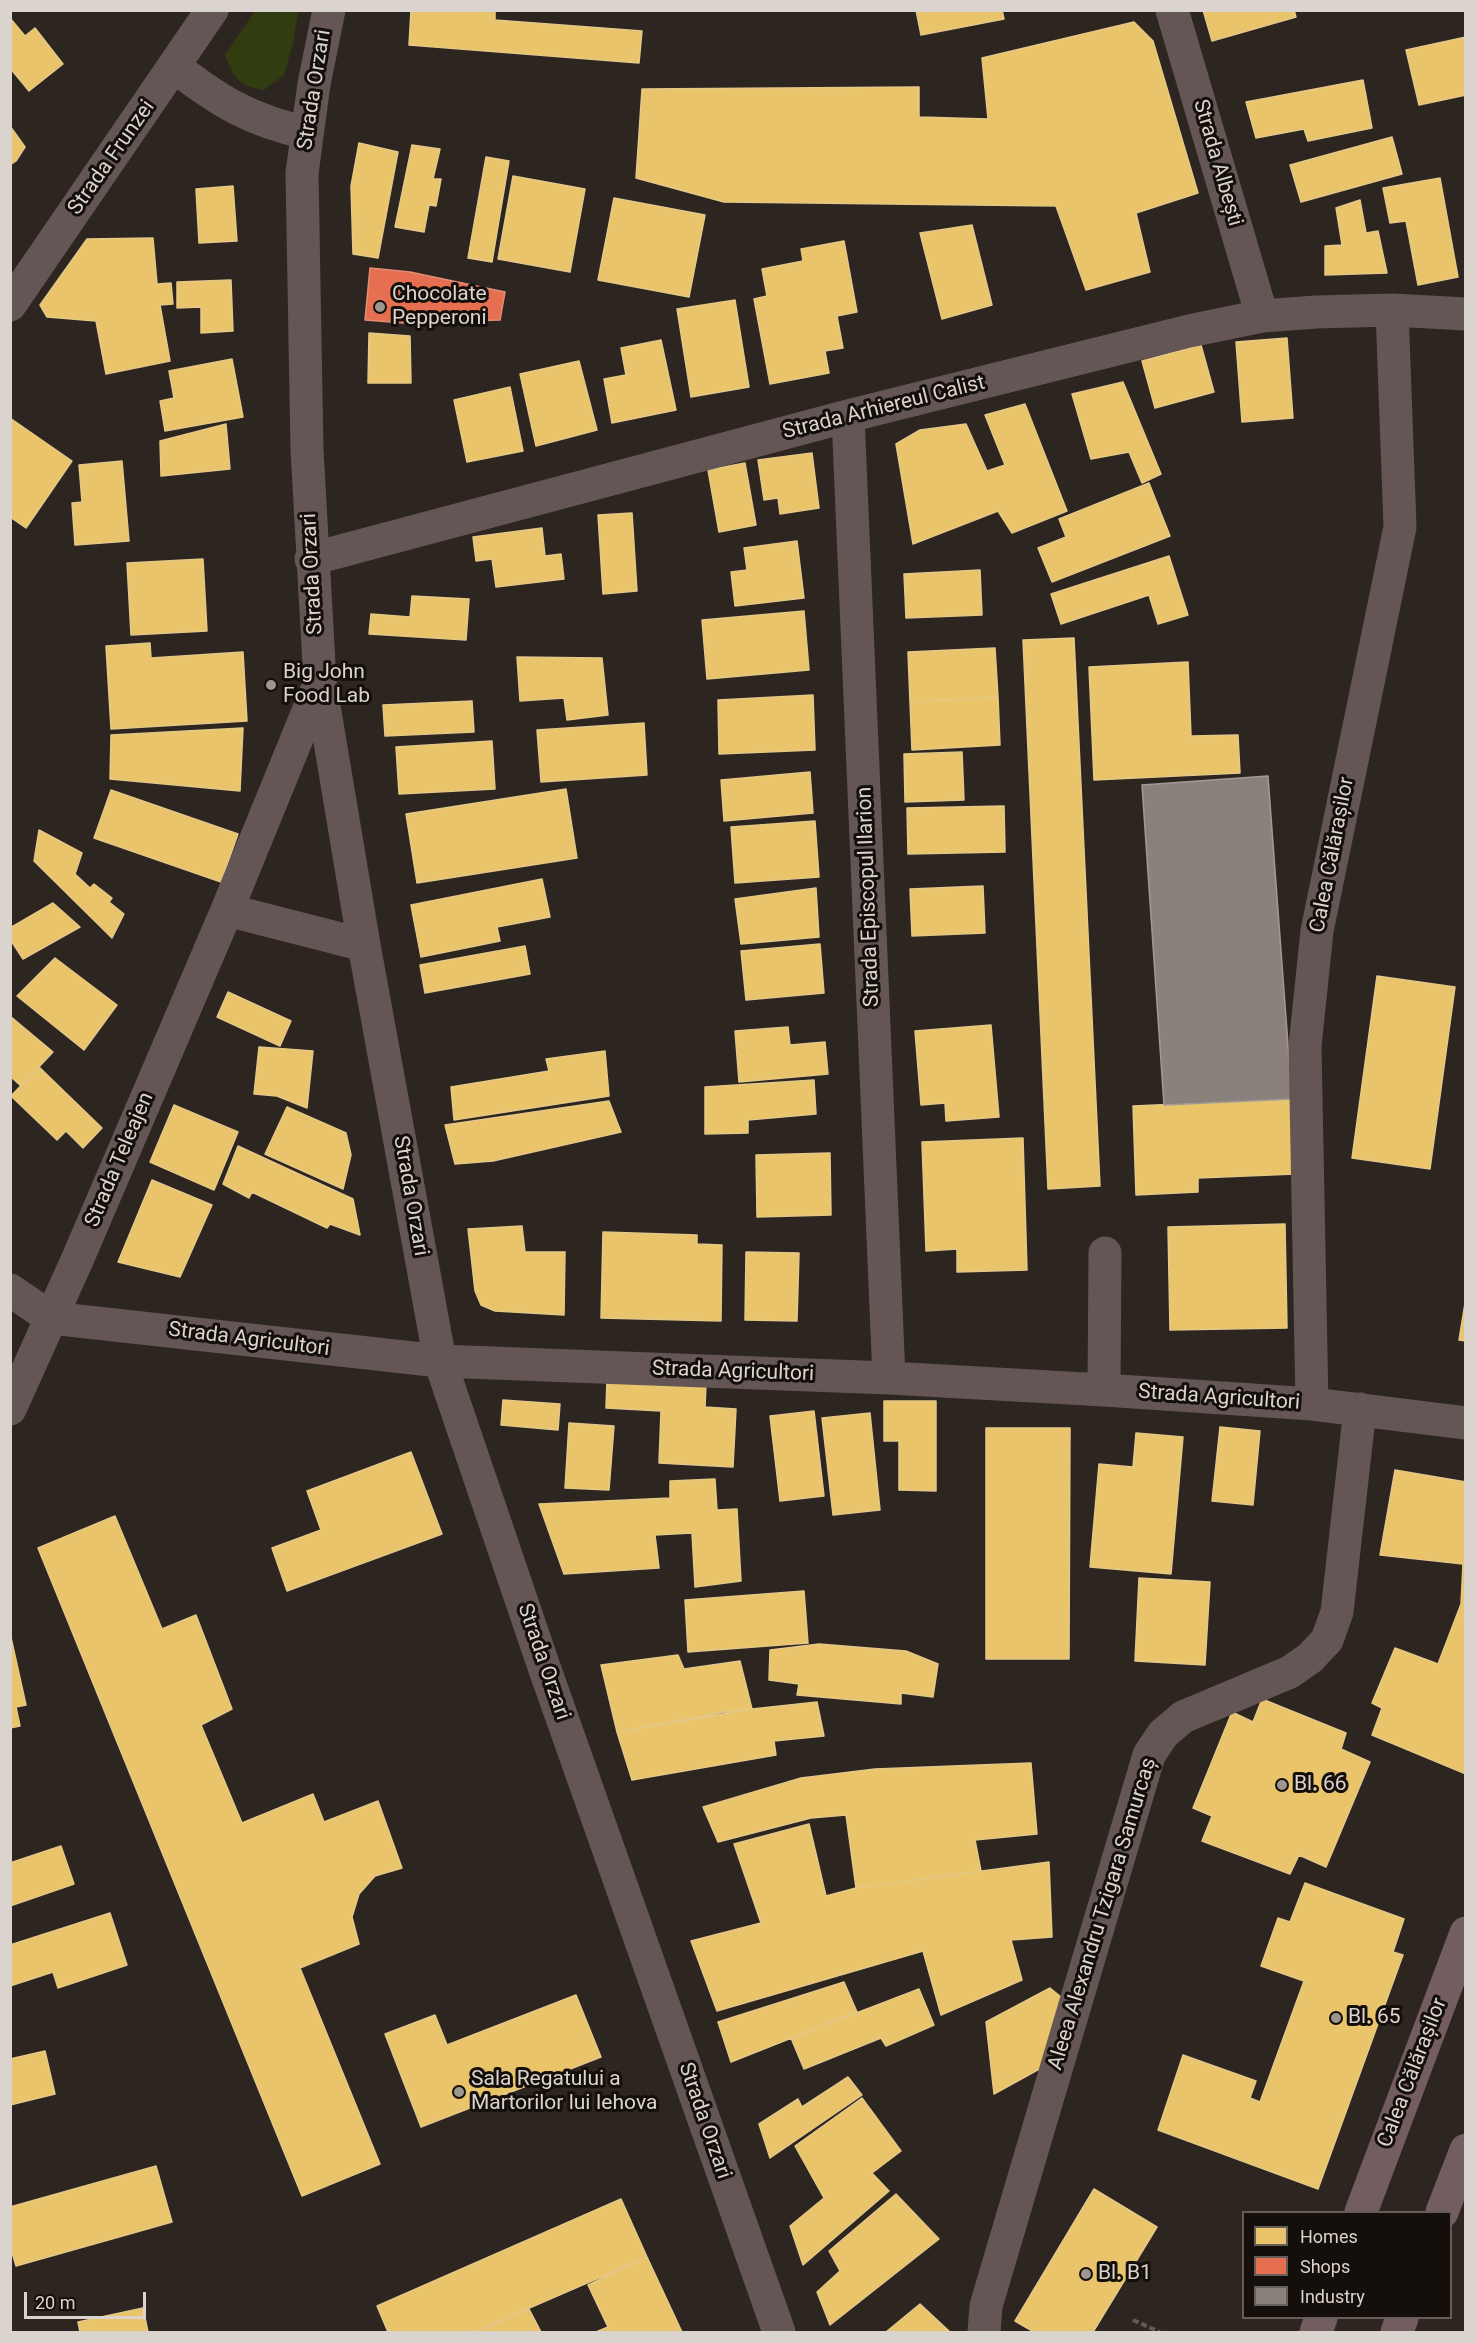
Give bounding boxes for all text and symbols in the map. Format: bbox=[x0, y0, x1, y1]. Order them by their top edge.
street label: Strada Orzari bbox=[293, 28, 337, 152]
street label: Strada Frunzei bbox=[63, 96, 161, 220]
street label: Strada Albești bbox=[1187, 97, 1247, 229]
place label: Chocolate Pepperoni bbox=[392, 282, 487, 332]
marker: Chocolate Pepperoni bbox=[373, 300, 387, 314]
street label: Strada Arhiereul Calist bbox=[780, 371, 988, 445]
street label: Strada Orzari bbox=[297, 513, 329, 635]
place label: Big John Food Lab bbox=[283, 660, 370, 710]
marker: Big John Food Lab bbox=[264, 678, 278, 692]
street label: Calea Călărașilor bbox=[1306, 775, 1360, 935]
street label: Strada Episcopul Ilarion bbox=[853, 786, 885, 1008]
street label: Strada Teleajen bbox=[80, 1089, 160, 1231]
street label: Strada Orzari bbox=[387, 1134, 433, 1258]
street label: Strada Agricultori bbox=[167, 1318, 331, 1362]
street label: Strada Agricultori bbox=[652, 1357, 814, 1387]
street label: Strada Agricultori bbox=[1137, 1380, 1301, 1416]
street label: Strada Orzari bbox=[511, 1600, 575, 1724]
street label: Aleea Alexandru Tzigara Samurcaș bbox=[1043, 1755, 1163, 2073]
place label: Bl. 66 bbox=[1294, 1772, 1347, 1798]
marker: Bl. 66 bbox=[1275, 1778, 1289, 1792]
street label: Calea Călărașilor bbox=[1373, 1995, 1453, 2151]
place label: Bl. 65 bbox=[1348, 2005, 1401, 2031]
marker: Bl. 65 bbox=[1329, 2011, 1343, 2025]
street label: Strada Orzari bbox=[672, 2059, 736, 2183]
place label: Sala Regatului a Martorilor lui Iehova bbox=[471, 2067, 657, 2117]
marker: Sala Regatului a Martorilor lui Iehova bbox=[452, 2085, 466, 2099]
legend bbox=[1242, 2211, 1452, 2319]
text: Homes bbox=[1300, 2226, 1358, 2247]
text: Shops bbox=[1300, 2256, 1350, 2277]
place label: Bl. B1 bbox=[1098, 2261, 1152, 2287]
marker: Bl. B1 bbox=[1079, 2267, 1093, 2281]
scale bar bbox=[27, 2280, 148, 2318]
text: Industry bbox=[1300, 2286, 1365, 2307]
text: 20 m bbox=[35, 2292, 75, 2313]

